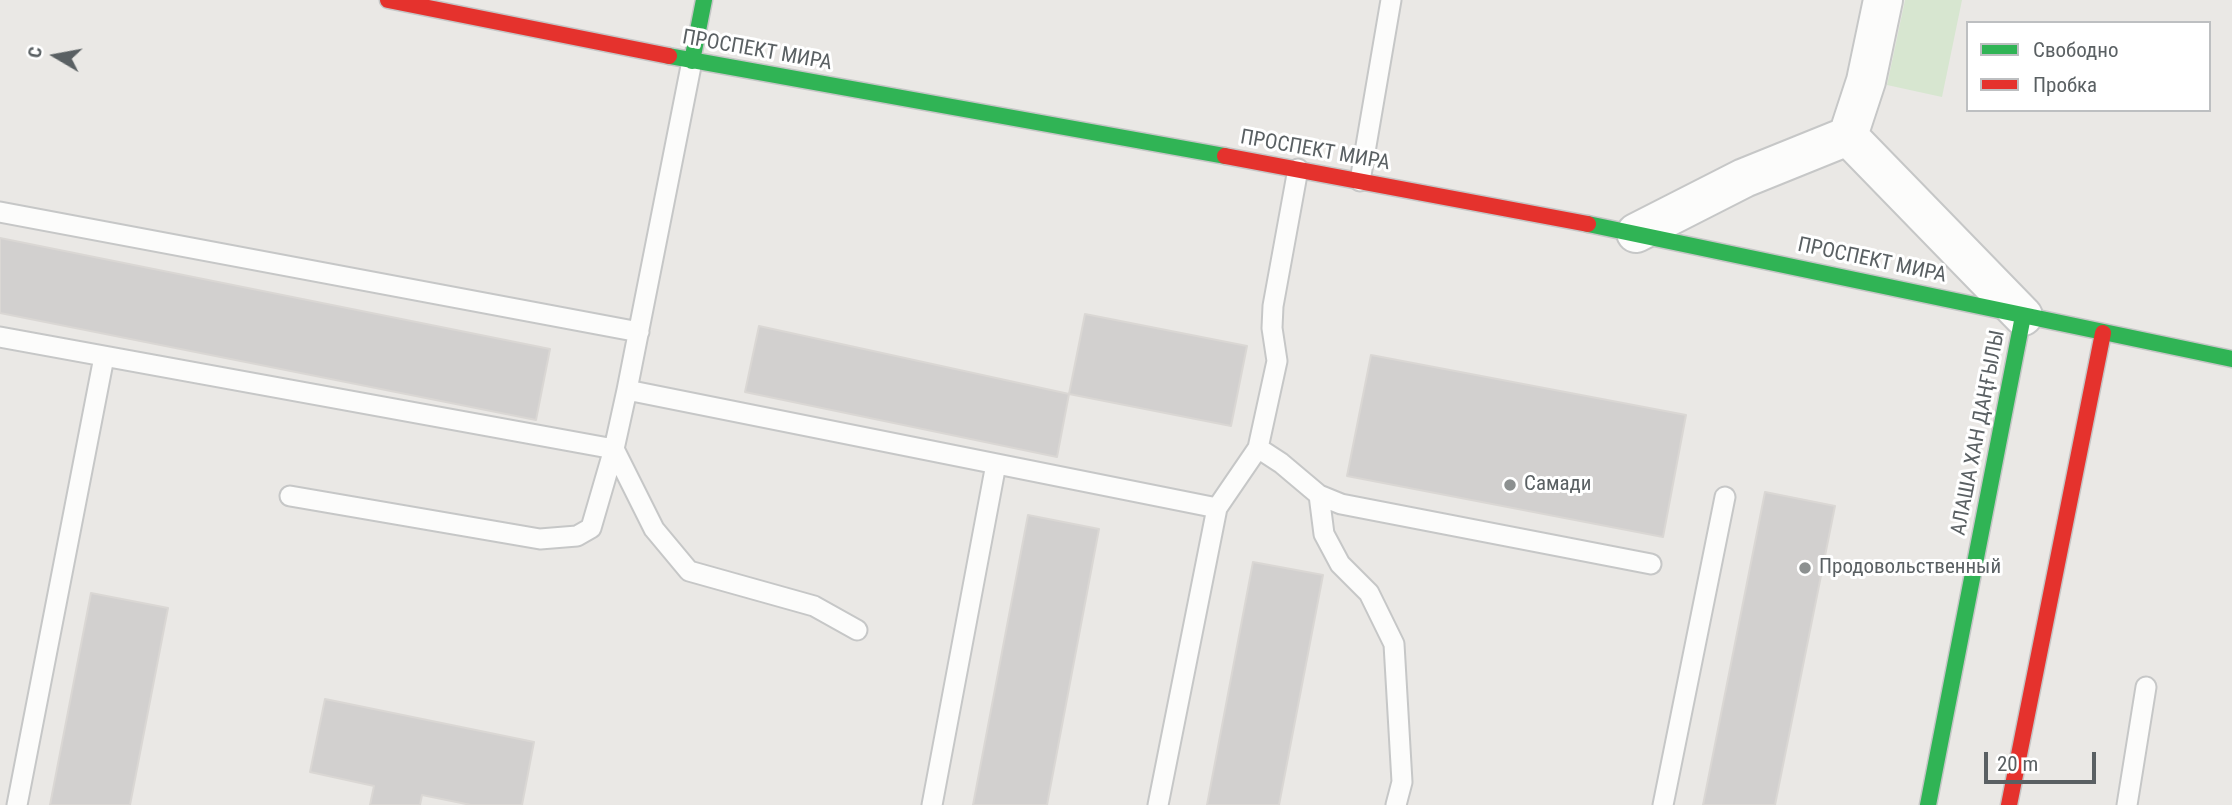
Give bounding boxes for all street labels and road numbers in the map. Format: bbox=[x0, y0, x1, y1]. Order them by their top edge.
street label: ПРОСПЕКТ МИРА bbox=[680, 25, 834, 77]
street label: ПРОСПЕКТ МИРА bbox=[1238, 125, 1392, 177]
street label: ПРОСПЕКТ МИРА bbox=[1795, 233, 1949, 289]
street label: АЛАША ХАН ДАҢҒЫЛЫ bbox=[1947, 328, 2011, 538]

